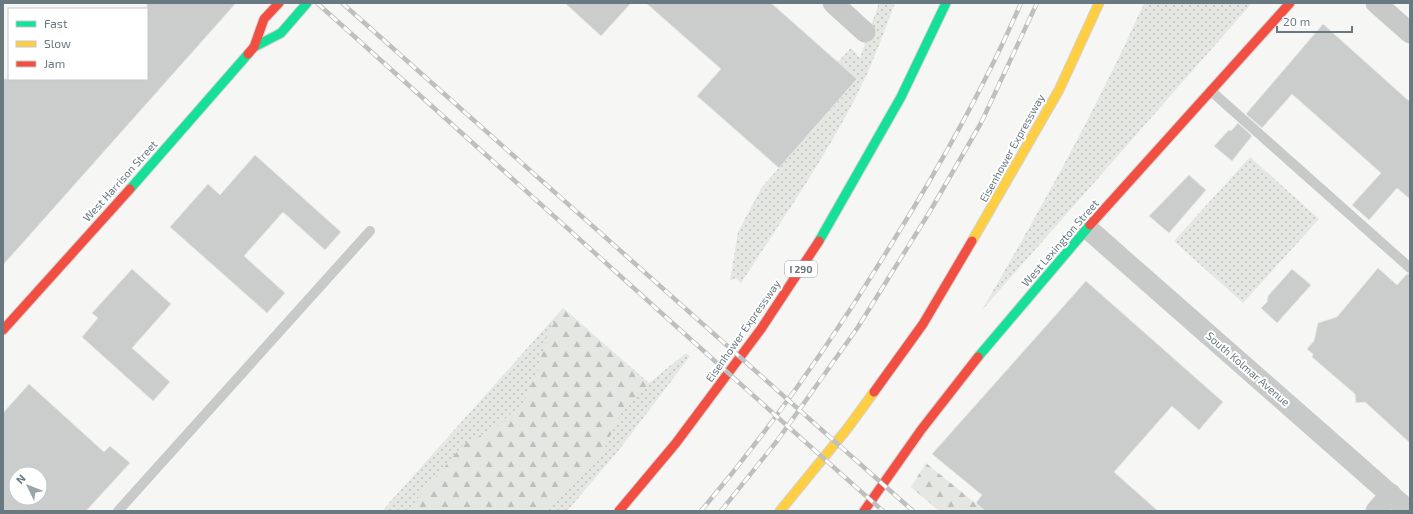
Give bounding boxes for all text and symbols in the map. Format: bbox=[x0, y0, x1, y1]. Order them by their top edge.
legend bbox=[8, 8, 148, 80]
scale bar bbox=[1277, 8, 1352, 34]
text: 20 m bbox=[1283, 14, 1310, 28]
text: Fast bbox=[44, 16, 68, 30]
text: Slow bbox=[44, 36, 71, 50]
text: Jam bbox=[44, 56, 65, 70]
street label: Eisenhower Expressway bbox=[976, 91, 1047, 204]
street label: West Harrison Street bbox=[80, 137, 159, 224]
street label: West Lexington Street bbox=[1018, 197, 1101, 289]
road number: I 290 bbox=[785, 261, 817, 277]
street label: Eisenhower Expressway bbox=[702, 277, 783, 384]
street label: South Kolmar Avenue bbox=[1204, 329, 1293, 409]
north arrow bbox=[8, 466, 48, 506]
text: N bbox=[13, 471, 28, 486]

